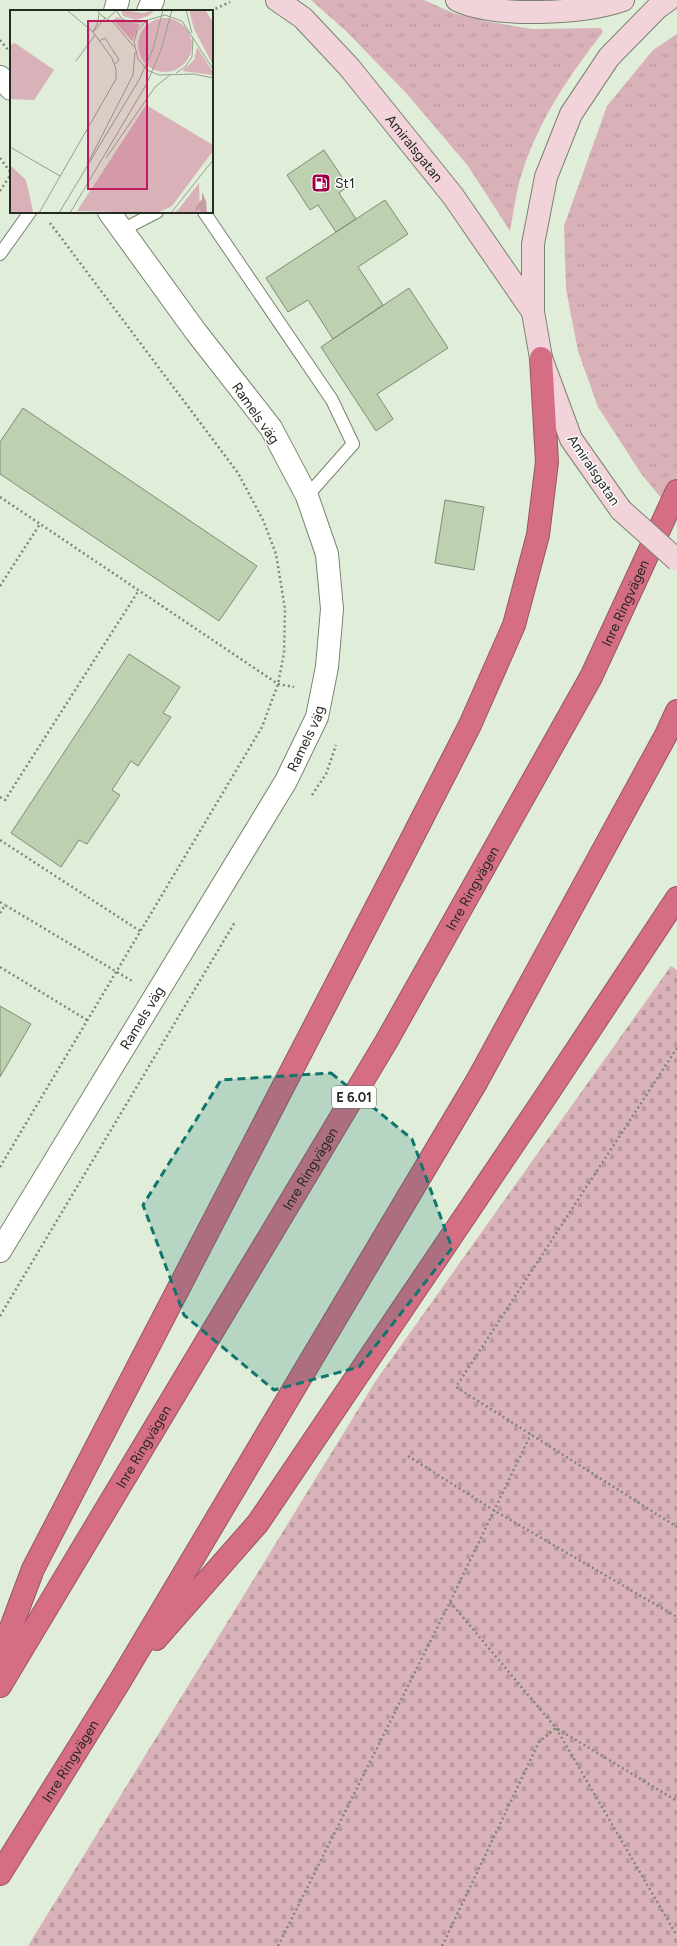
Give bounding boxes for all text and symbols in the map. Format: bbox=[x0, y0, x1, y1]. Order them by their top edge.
inset map bbox=[10, 10, 213, 213]
street label: Amiralsgatan bbox=[382, 111, 446, 186]
fuel station icon: St1 bbox=[310, 172, 332, 194]
place label: St1 bbox=[335, 175, 355, 192]
street label: Ramels väg bbox=[228, 379, 283, 447]
street label: Amiralsgatan bbox=[564, 432, 624, 509]
street label: Inre Ringvägen bbox=[598, 557, 653, 649]
street label: Ramels väg bbox=[284, 704, 328, 775]
street label: Inre Ringvägen bbox=[442, 843, 503, 934]
street label: Ramels väg bbox=[117, 983, 168, 1053]
road number: E 6.01 bbox=[332, 1086, 376, 1108]
street label: Inre Ringvägen bbox=[279, 1124, 342, 1214]
street label: Inre Ringvägen bbox=[113, 1402, 175, 1491]
street label: Inre Ringvägen bbox=[39, 1717, 103, 1806]

